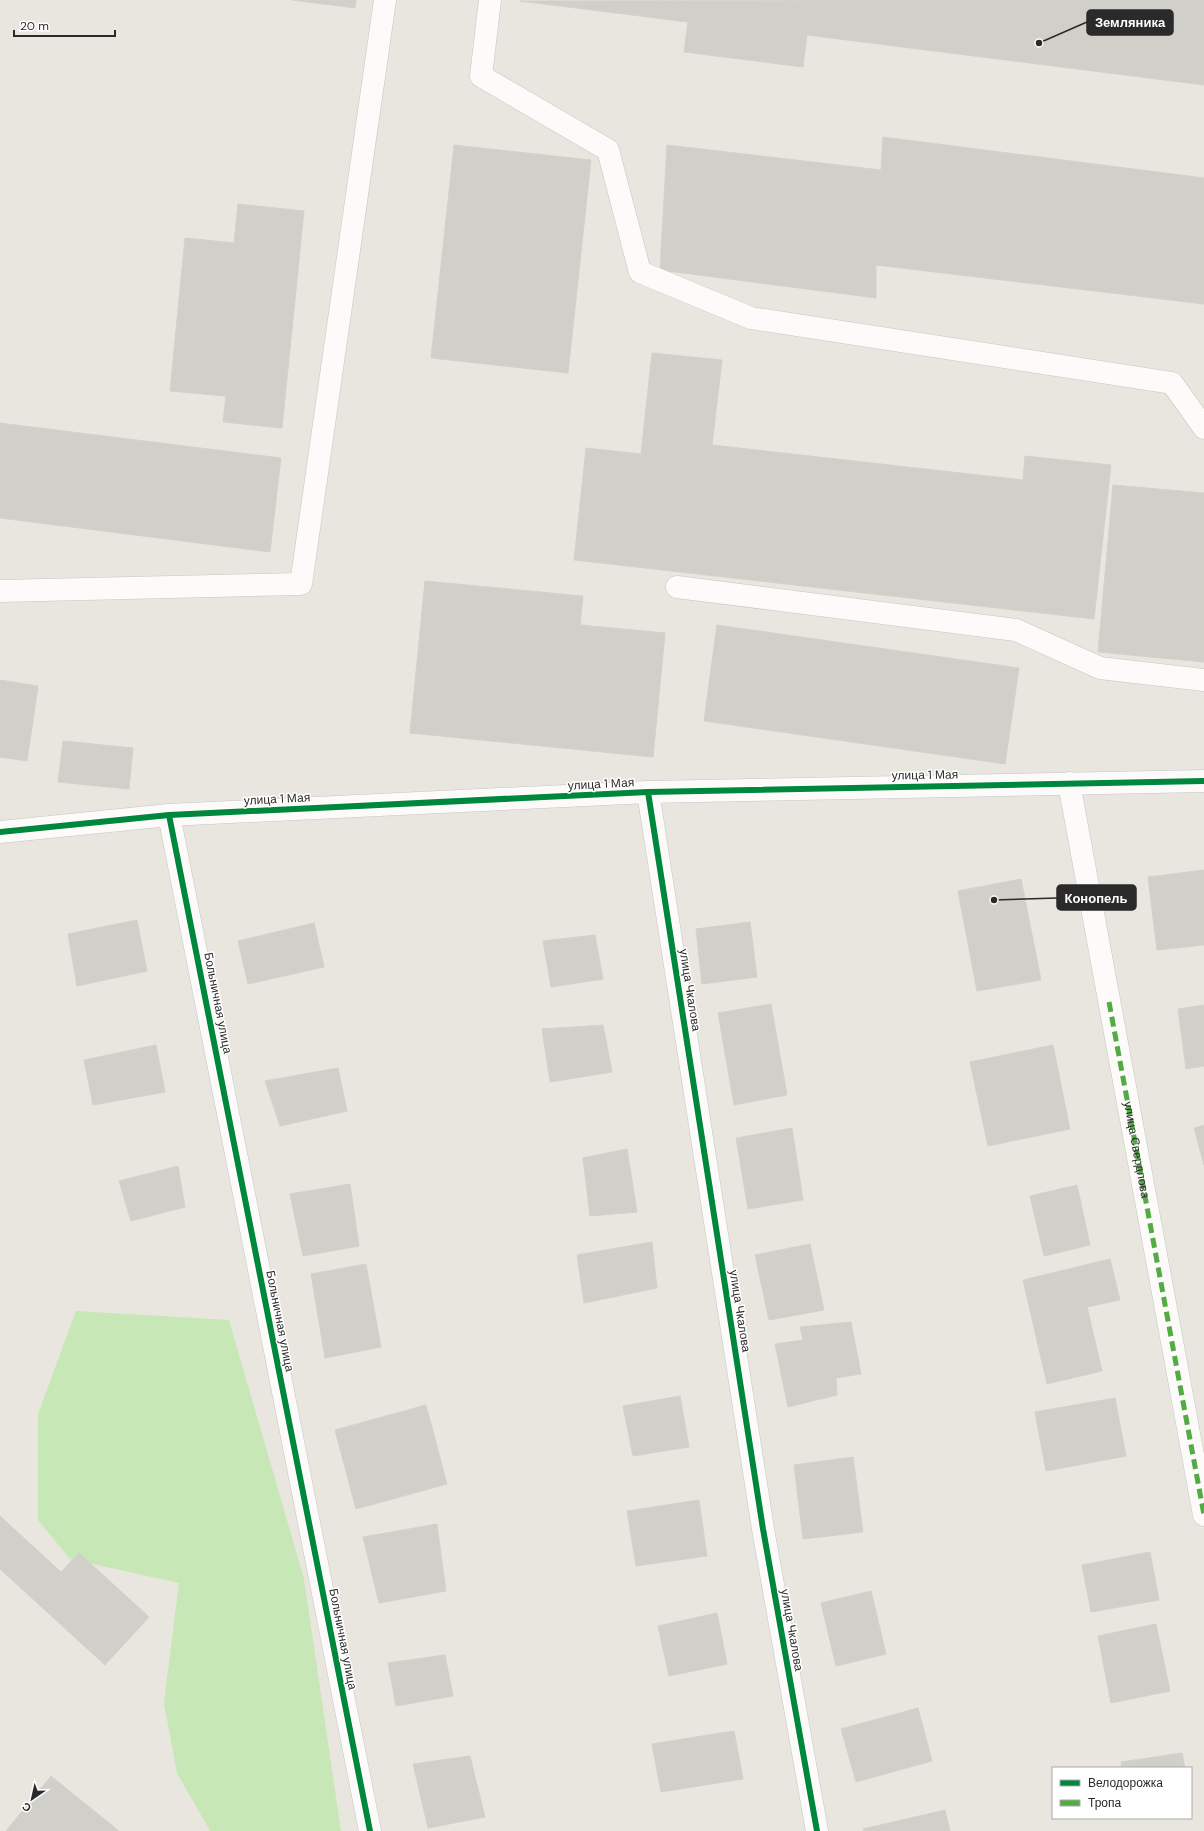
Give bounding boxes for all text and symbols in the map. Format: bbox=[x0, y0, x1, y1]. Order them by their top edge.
callout: Земляника bbox=[1087, 10, 1173, 35]
scale bar bbox=[14, 12, 115, 38]
text: Земляника bbox=[1095, 14, 1166, 31]
text: 20 m bbox=[20, 18, 49, 34]
street label: улица 1 Мая bbox=[892, 766, 958, 784]
street label: улица 1 Мая bbox=[567, 774, 635, 794]
street label: улица 1 Мая bbox=[243, 789, 311, 809]
callout: Конопель bbox=[1057, 885, 1136, 910]
text: Конопель bbox=[1064, 890, 1128, 907]
street label: улица Чкалова bbox=[676, 948, 704, 1033]
street label: Больничная улица bbox=[200, 951, 236, 1055]
street label: улица Свердлова bbox=[1120, 1100, 1153, 1200]
street label: Больничная улица bbox=[262, 1269, 298, 1373]
street label: улица Чкалова bbox=[726, 1269, 754, 1354]
street label: Больничная улица bbox=[325, 1587, 361, 1691]
street label: улица Чкалова bbox=[777, 1588, 807, 1673]
legend bbox=[1052, 1767, 1192, 1819]
text: Велодорожка bbox=[1088, 1775, 1163, 1791]
north arrow bbox=[12, 1779, 52, 1819]
text: Тропа bbox=[1088, 1795, 1122, 1811]
text: С bbox=[19, 1799, 34, 1815]

